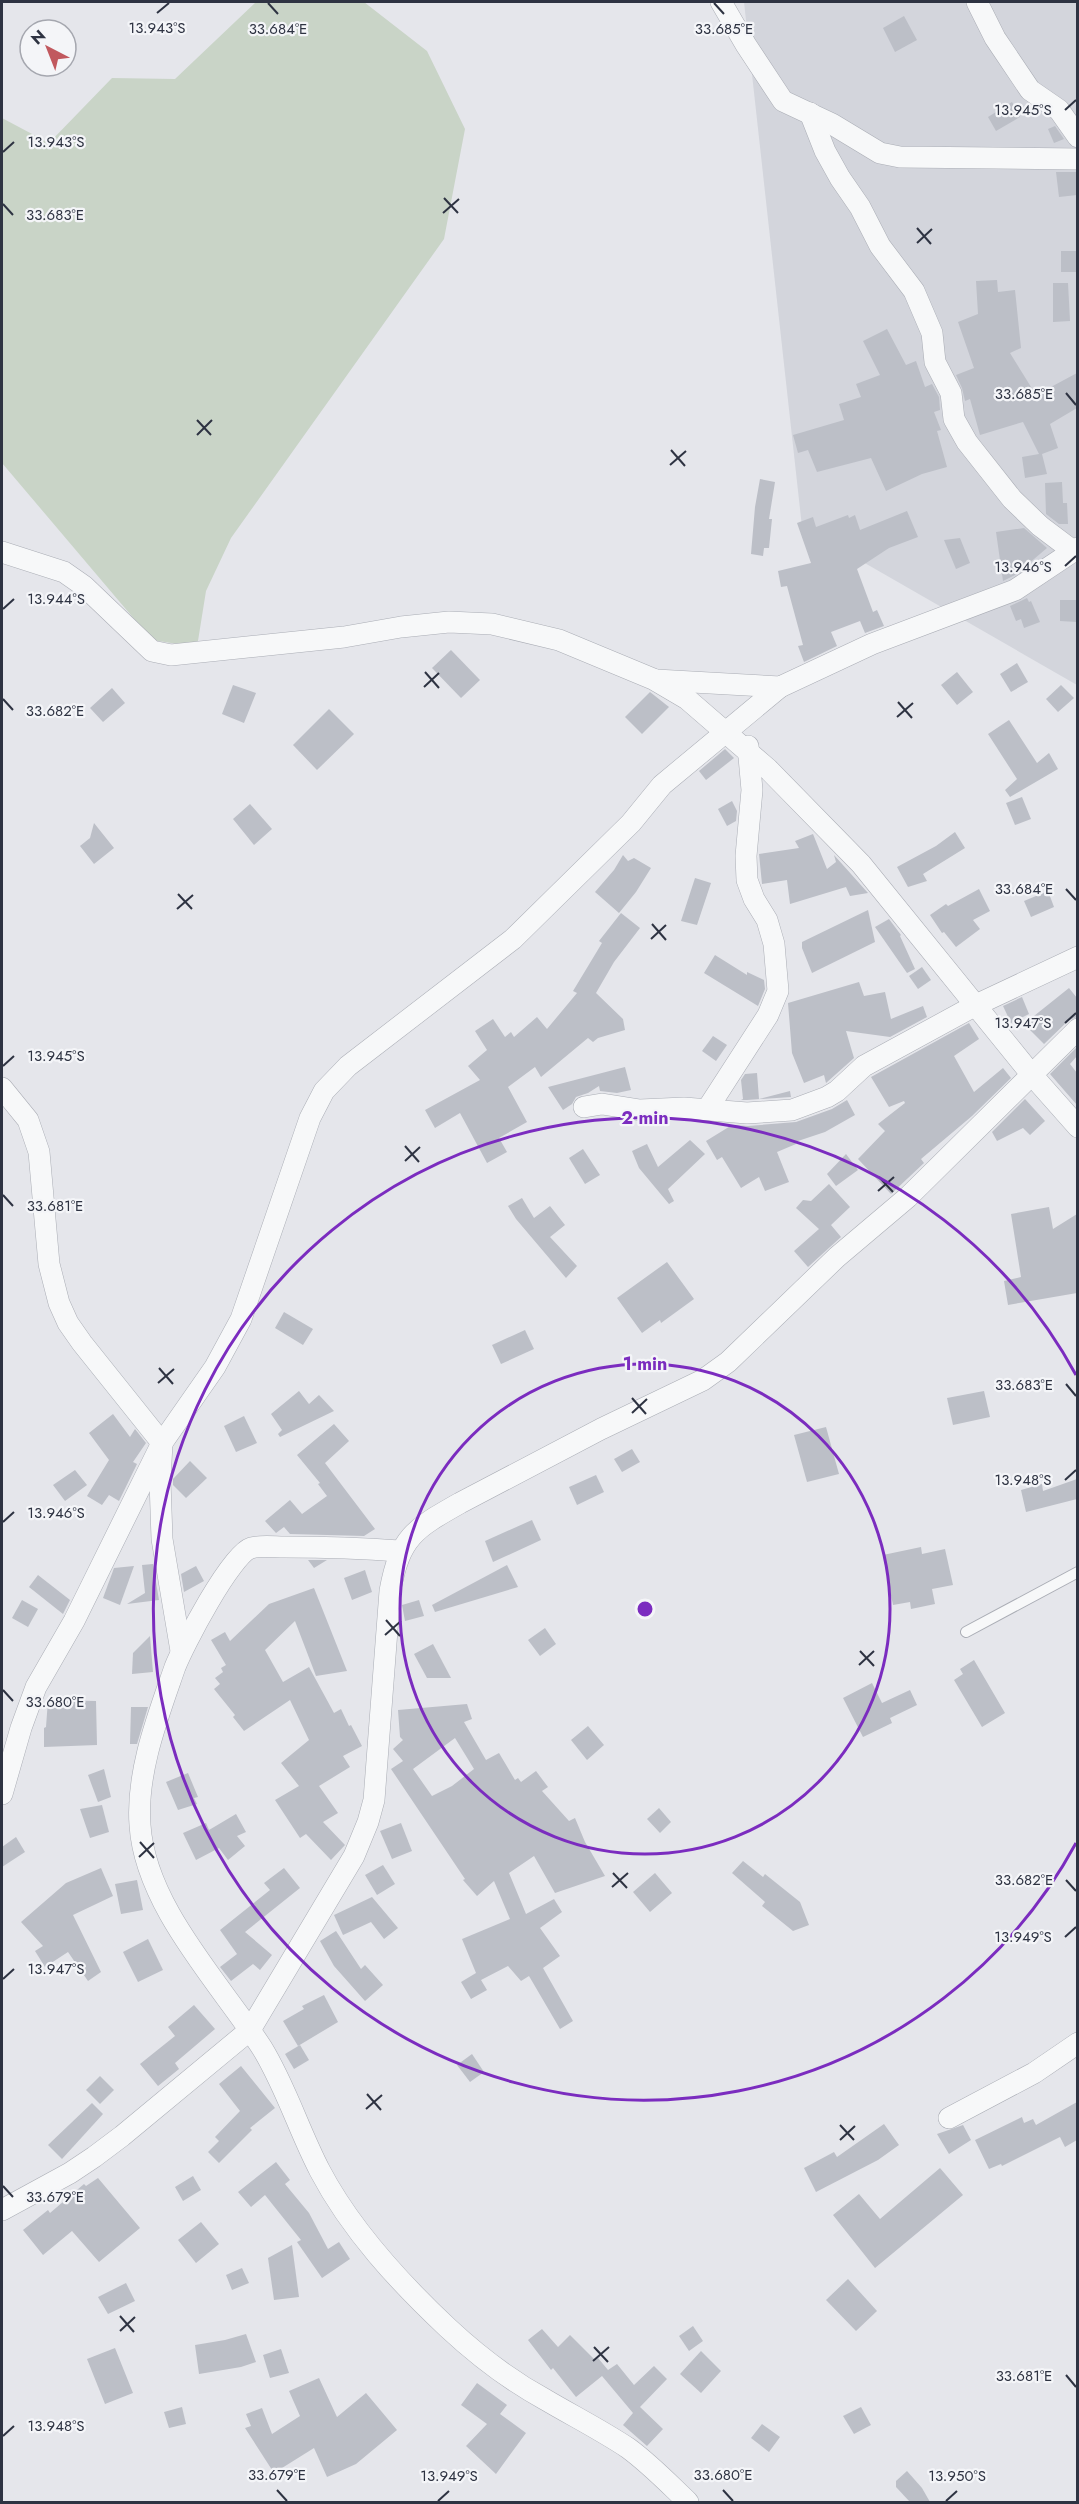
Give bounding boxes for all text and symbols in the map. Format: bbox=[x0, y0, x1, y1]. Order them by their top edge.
text: 13.943°S bbox=[128, 17, 186, 39]
north arrow bbox=[18, 18, 78, 78]
text: 33.684°E bbox=[249, 18, 307, 40]
text: 33.685°E bbox=[695, 18, 753, 40]
text: N bbox=[26, 24, 51, 50]
text: 13.945°S bbox=[994, 99, 1052, 121]
text: 13.943°S bbox=[27, 131, 85, 153]
text: 33.683°E bbox=[26, 204, 84, 226]
text: 33.685°E bbox=[995, 383, 1053, 405]
text: 13.946°S bbox=[994, 556, 1052, 578]
text: 13.944°S bbox=[27, 588, 85, 610]
text: 33.682°E bbox=[26, 700, 84, 722]
text: 33.684°E bbox=[995, 878, 1053, 900]
text: 13.947°S bbox=[995, 1012, 1051, 1034]
text: 13.945°S bbox=[27, 1045, 85, 1067]
text: 2 min bbox=[621, 1105, 669, 1131]
text: 33.681°E bbox=[27, 1195, 83, 1217]
text: 1 min bbox=[623, 1351, 667, 1377]
text: 33.683°E bbox=[995, 1374, 1053, 1396]
text: 13.948°S bbox=[994, 1469, 1052, 1491]
text: 13.946°S bbox=[27, 1502, 85, 1524]
centre of rings bbox=[635, 1599, 655, 1619]
text: 33.680°E bbox=[26, 1691, 84, 1713]
text: 33.682°E bbox=[995, 1869, 1053, 1891]
text: 13.949°S bbox=[994, 1926, 1052, 1948]
text: 13.947°S bbox=[28, 1958, 84, 1980]
text: 33.679°E bbox=[26, 2186, 84, 2208]
text: 33.681°E bbox=[996, 2365, 1052, 2387]
text: 13.948°S bbox=[27, 2415, 85, 2437]
text: 33.679°E bbox=[248, 2464, 306, 2486]
text: 33.680°E bbox=[694, 2464, 752, 2486]
text: 13.949°S bbox=[420, 2465, 478, 2487]
text: 13.950°S bbox=[928, 2465, 986, 2487]

